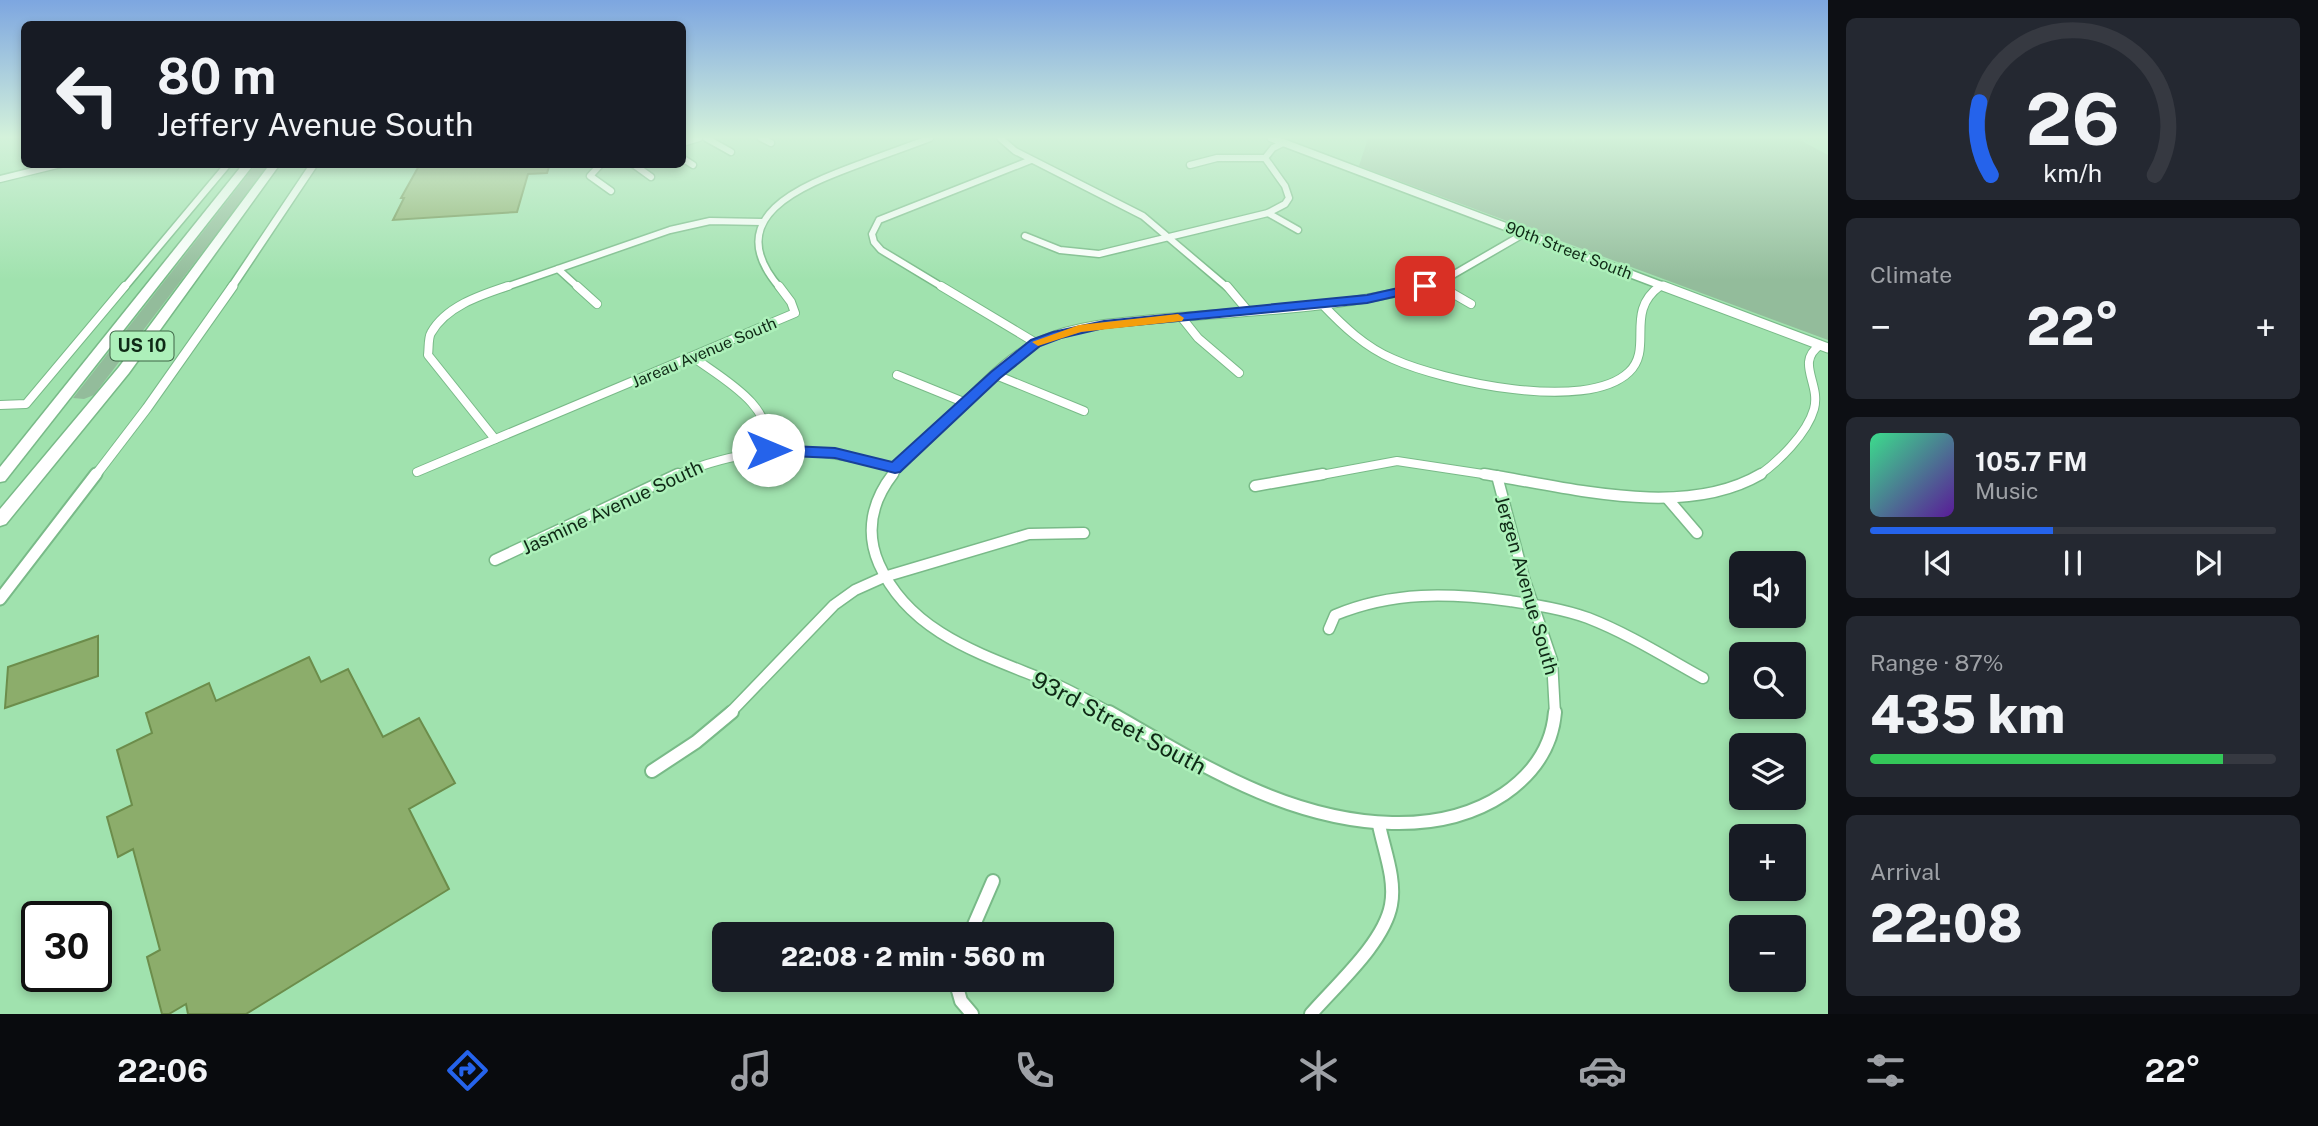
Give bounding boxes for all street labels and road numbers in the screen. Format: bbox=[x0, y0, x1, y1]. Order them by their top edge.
street label: 90th Street South bbox=[1503, 218, 1635, 283]
street label: Jareau Avenue South bbox=[629, 313, 779, 392]
road number: US 10 bbox=[110, 332, 174, 360]
street label: Jasmine Avenue South bbox=[518, 455, 706, 559]
street label: Jergen Avenue South bbox=[1491, 493, 1563, 677]
street label: 93rd Street South bbox=[1027, 665, 1211, 780]

